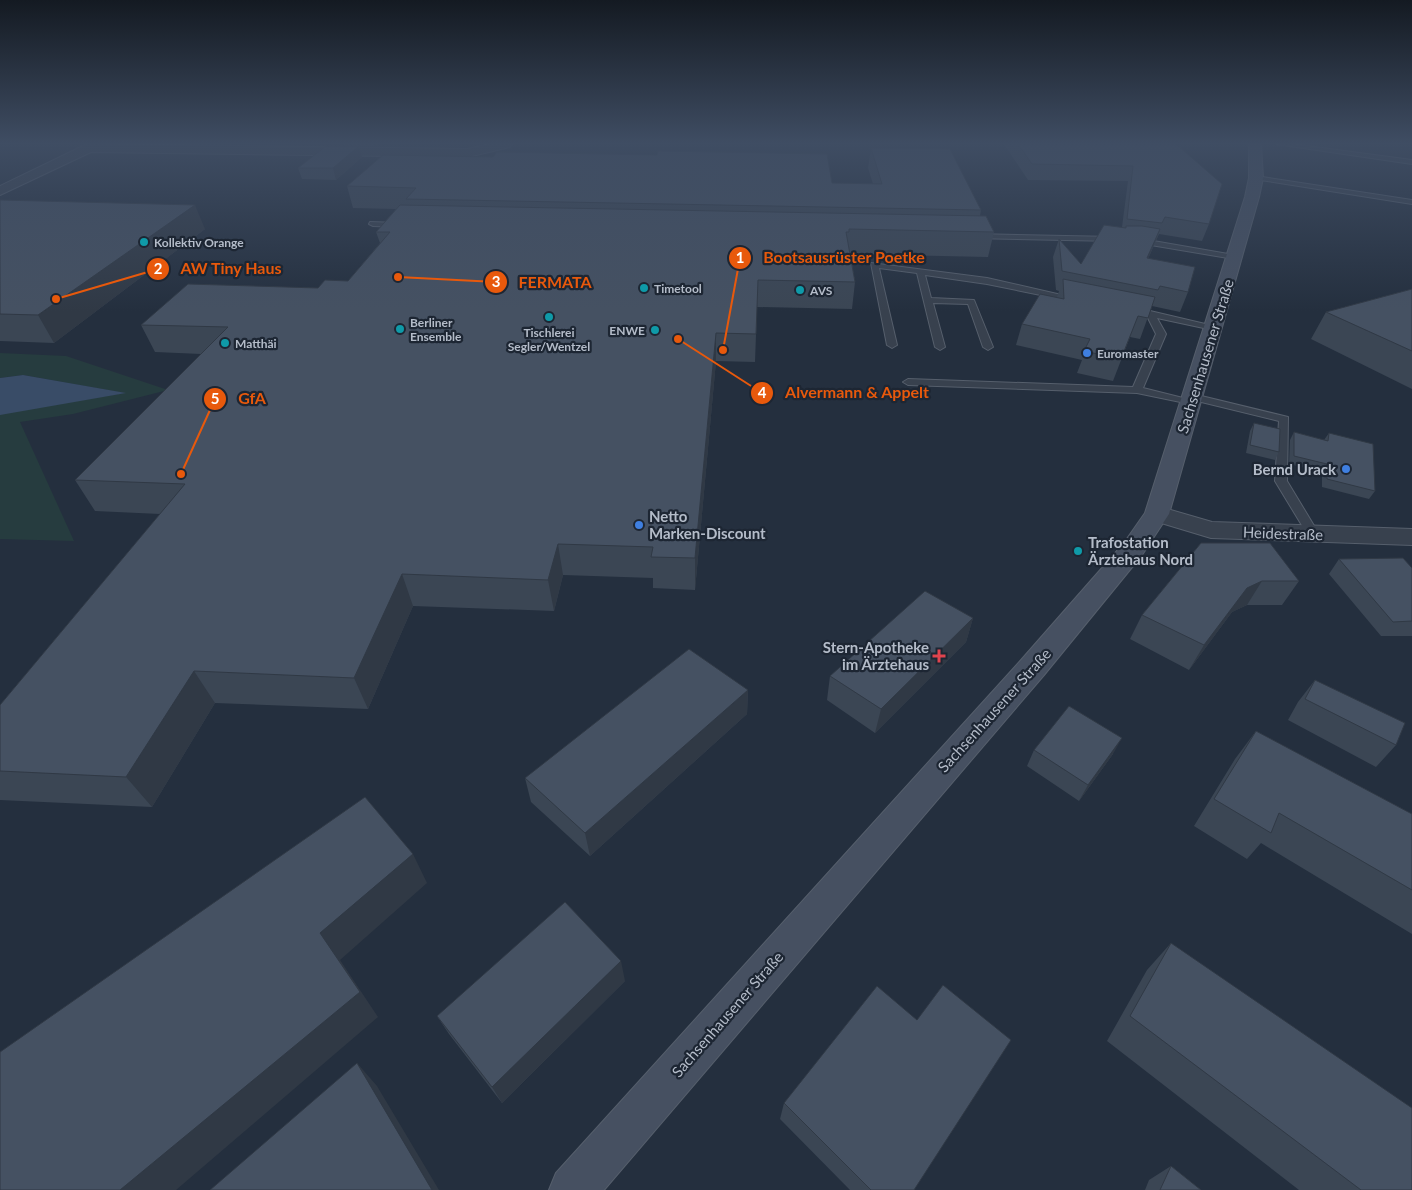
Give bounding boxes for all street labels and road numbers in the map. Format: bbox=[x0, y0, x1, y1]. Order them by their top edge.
street label: Sachsenhausener Straße bbox=[1173, 277, 1237, 435]
street label: Heidestraße bbox=[1243, 523, 1324, 543]
street label: Sachsenhausener Straße bbox=[934, 644, 1054, 776]
street label: Sachsenhausener Straße bbox=[668, 948, 786, 1080]

